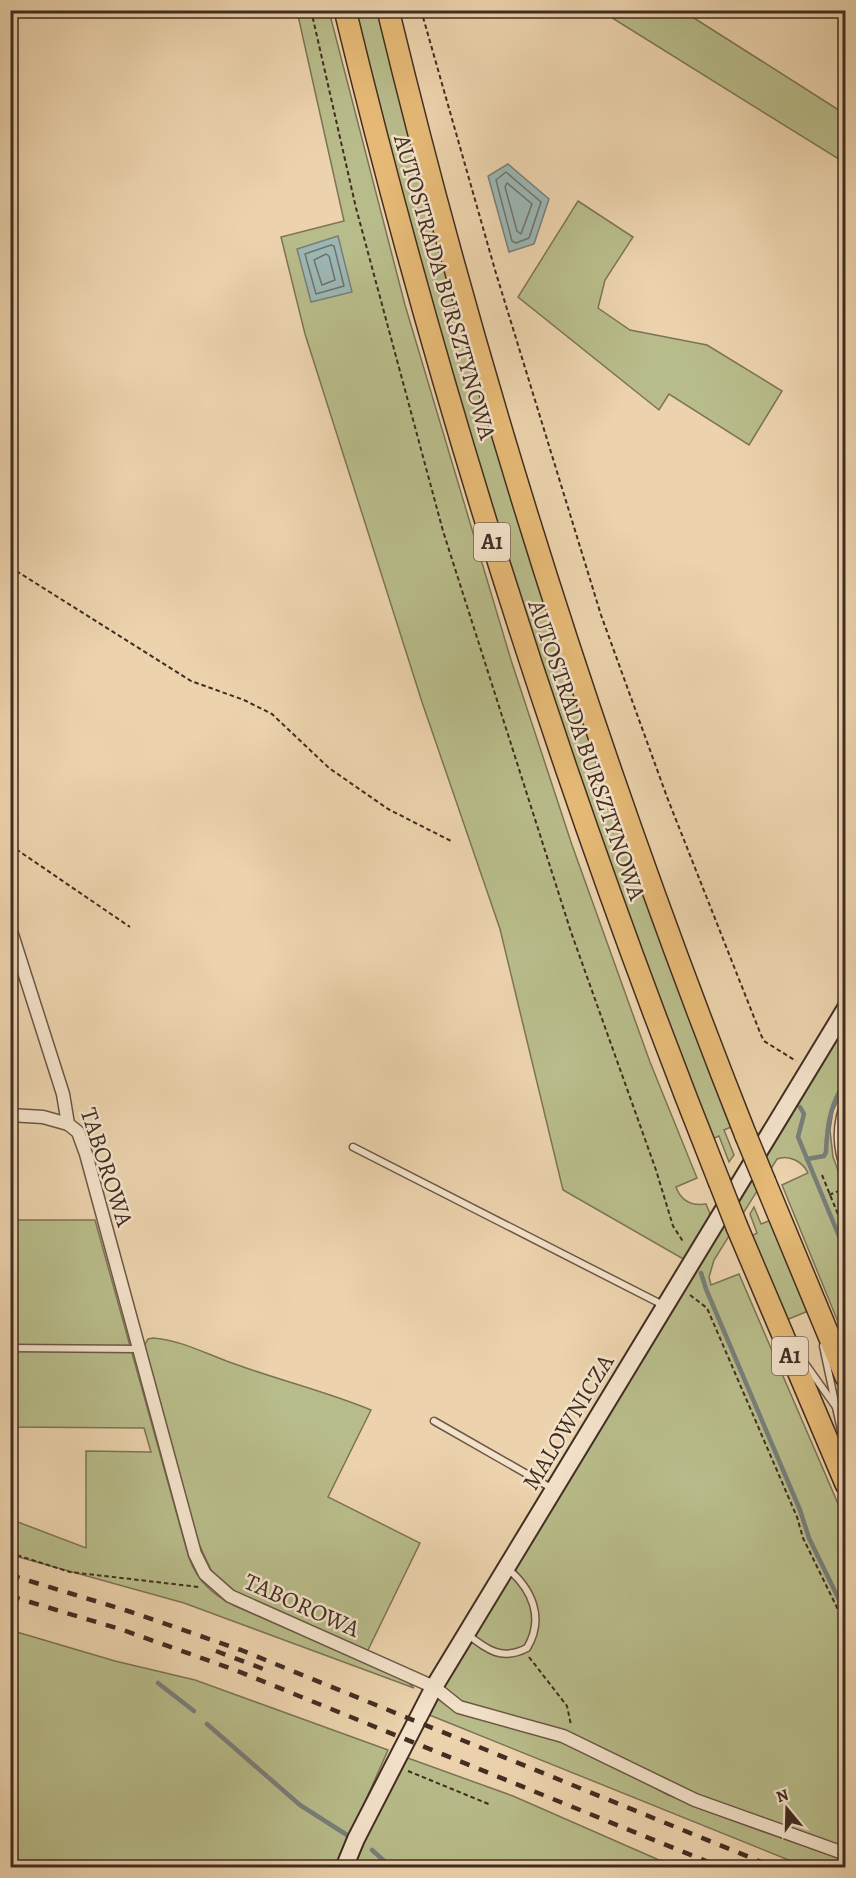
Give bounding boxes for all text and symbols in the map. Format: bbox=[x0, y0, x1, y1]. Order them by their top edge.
street label: AUTOSTRADA BURSZTYNOWA bbox=[386, 130, 504, 444]
road number: A1 bbox=[474, 523, 510, 561]
street label: AUTOSTRADA BURSZTYNOWA bbox=[520, 595, 654, 905]
street label: TABOROWA bbox=[73, 1103, 142, 1231]
road number: A1 bbox=[772, 1337, 808, 1375]
street label: MALOWNICZA bbox=[515, 1347, 622, 1496]
street label: TABOROWA bbox=[239, 1565, 366, 1645]
north arrow bbox=[757, 1779, 817, 1839]
text: N bbox=[773, 1783, 792, 1808]

